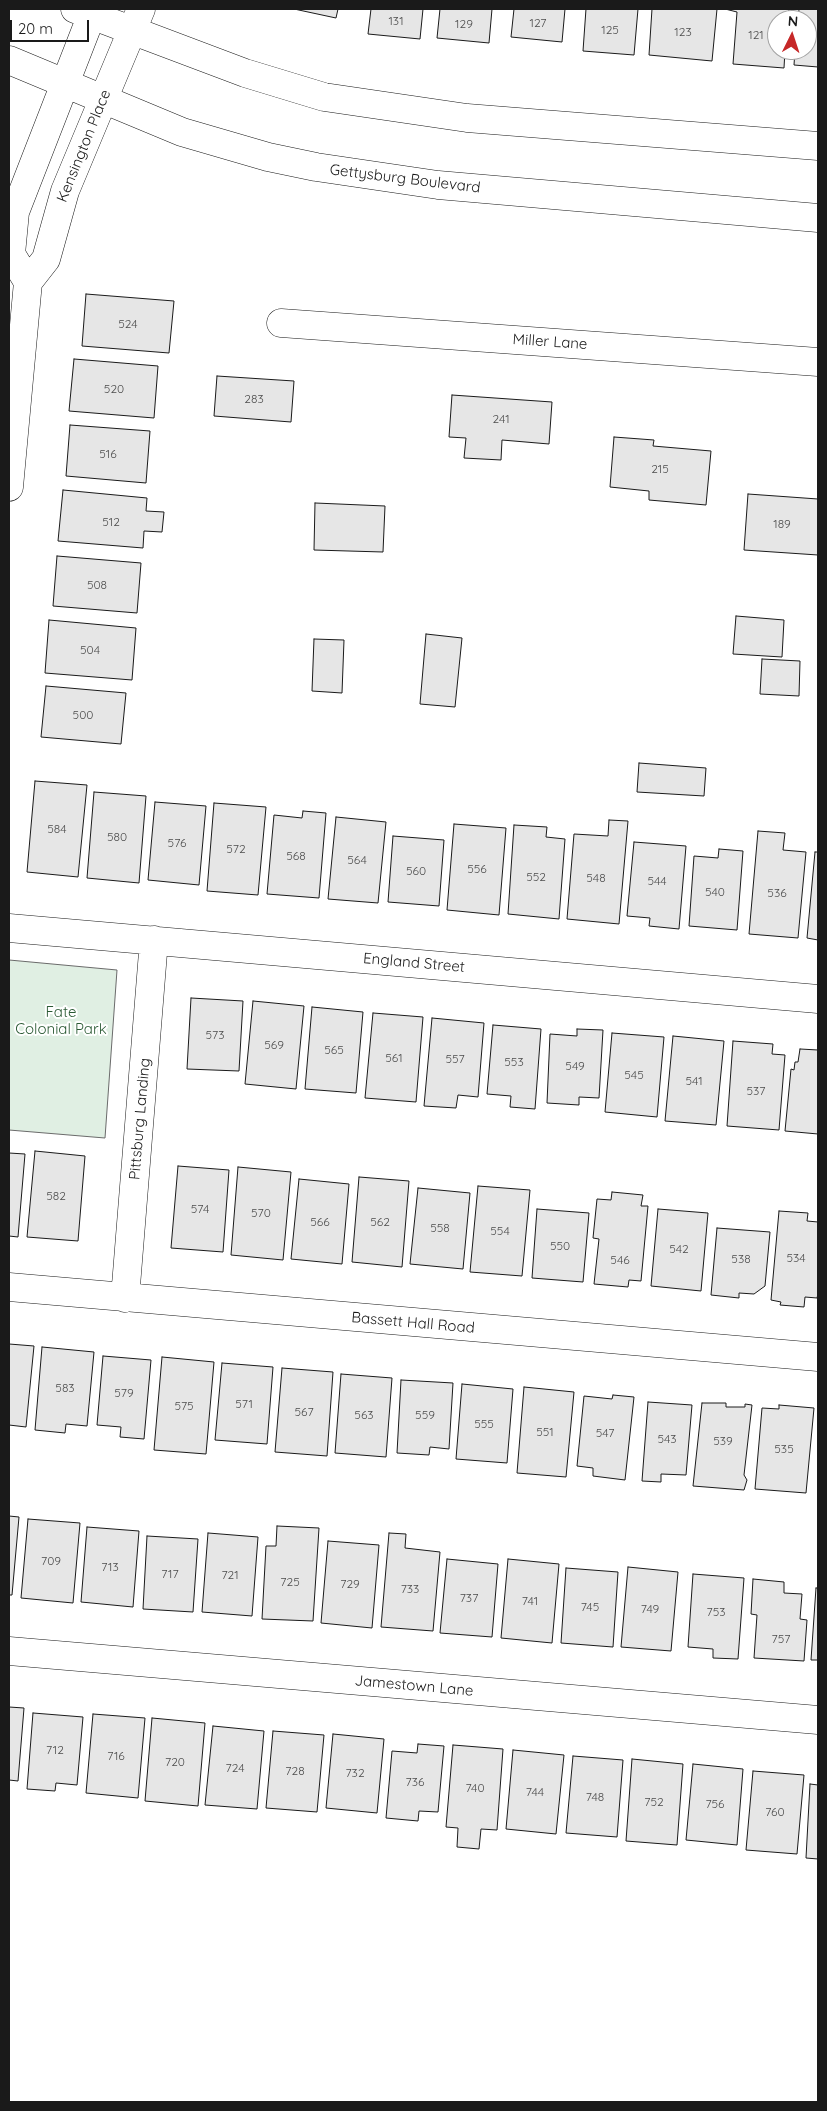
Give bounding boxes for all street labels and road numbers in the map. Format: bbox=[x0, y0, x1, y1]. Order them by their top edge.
street label: Kensington Place bbox=[53, 87, 115, 205]
street label: Gettysburg Boulevard bbox=[329, 161, 481, 197]
street label: Miller Lane bbox=[512, 330, 588, 354]
street label: England Street bbox=[362, 950, 466, 976]
street label: Pittsburg Landing bbox=[126, 1057, 154, 1181]
street label: Bassett Hall Road bbox=[351, 1309, 475, 1337]
street label: Jamestown Lane bbox=[354, 1672, 474, 1700]

